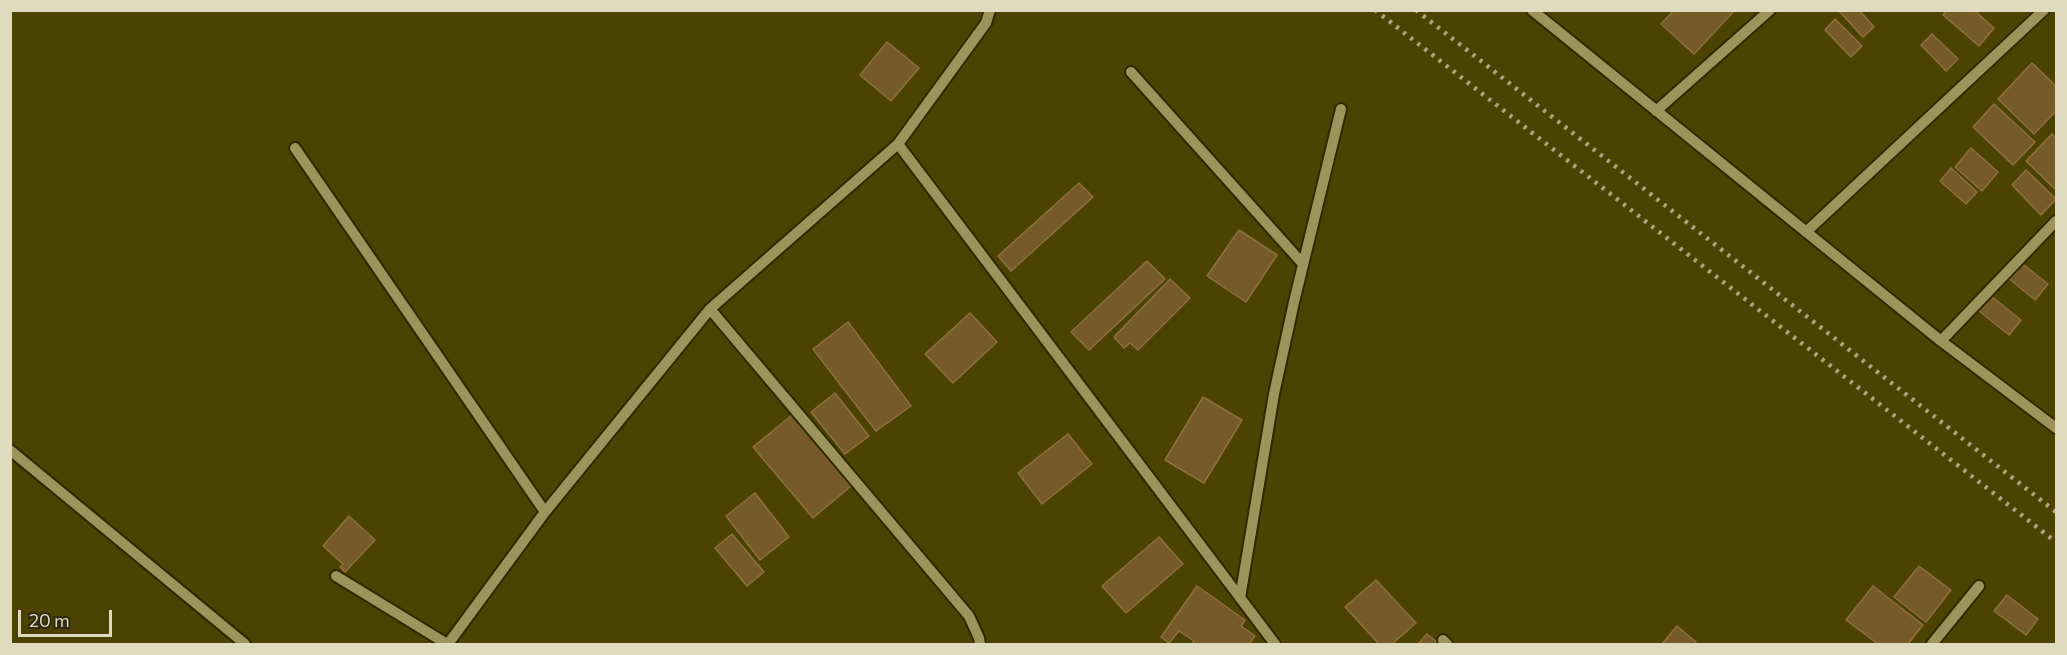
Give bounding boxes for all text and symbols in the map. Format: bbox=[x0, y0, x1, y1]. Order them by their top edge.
scale bar bbox=[21, 598, 116, 636]
text: 20 m bbox=[29, 609, 70, 631]

